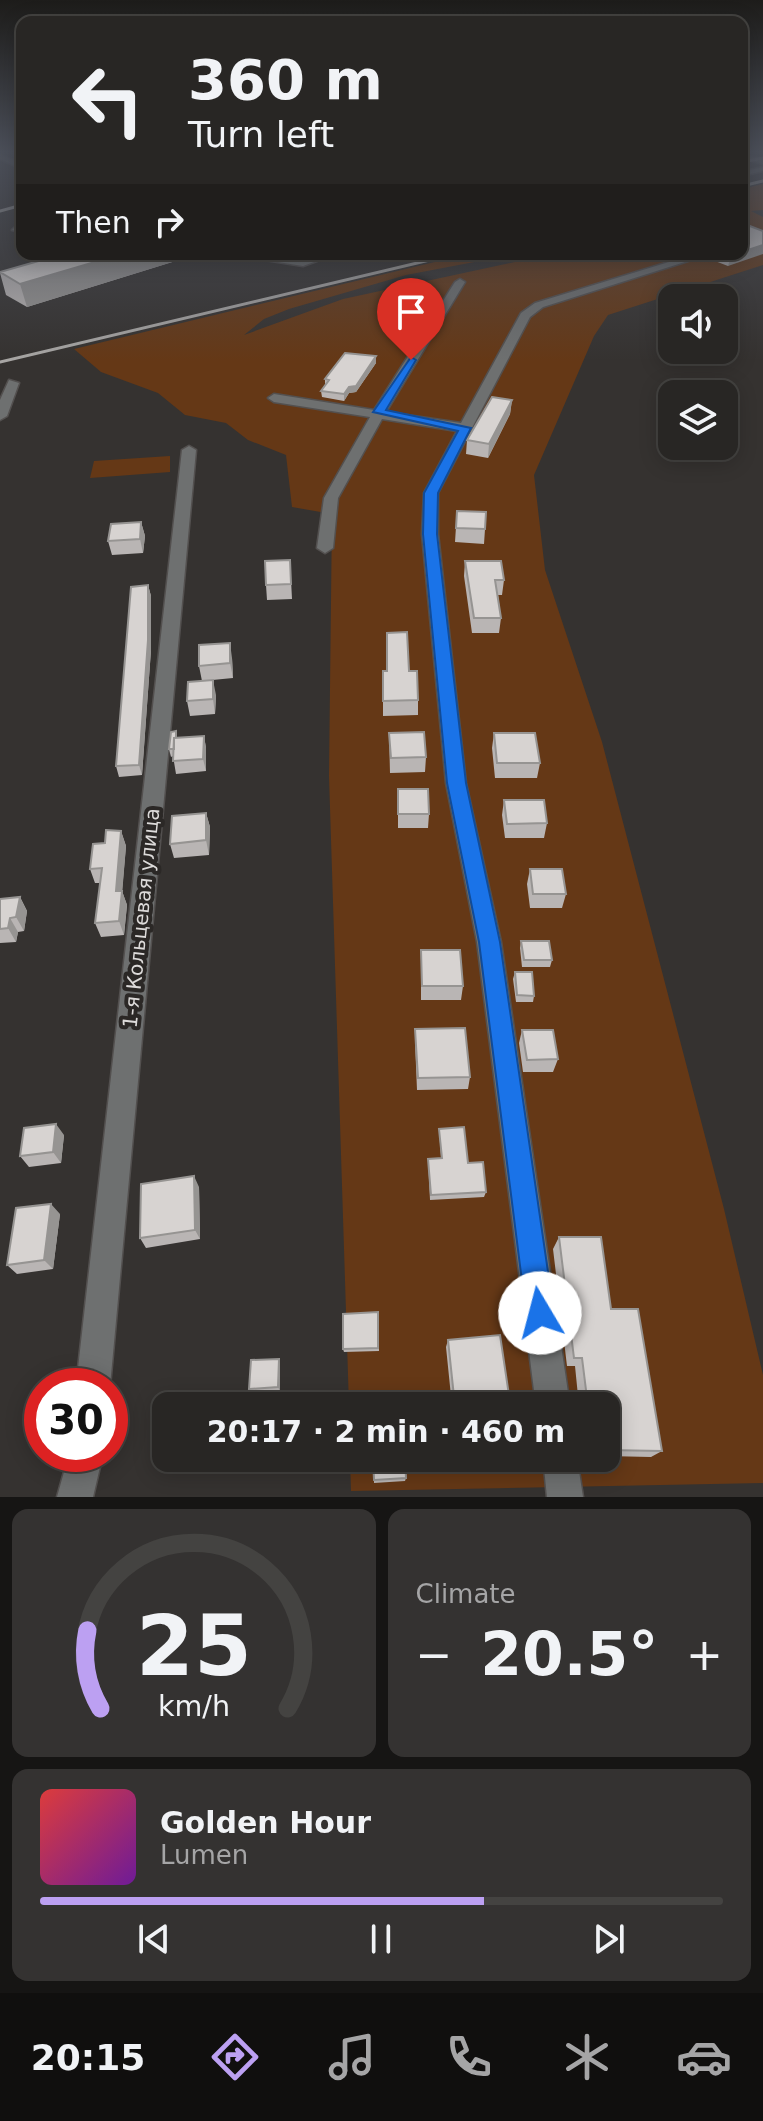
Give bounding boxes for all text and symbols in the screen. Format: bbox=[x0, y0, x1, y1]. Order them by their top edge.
text: 360 m bbox=[188, 47, 383, 112]
icon: left bbox=[56, 48, 160, 152]
text: Turn left bbox=[188, 114, 334, 155]
icon: right bbox=[147, 200, 191, 244]
text: Then bbox=[56, 205, 131, 240]
pin bbox=[377, 278, 445, 360]
map controls bbox=[658, 284, 738, 460]
button: sound bbox=[658, 284, 738, 364]
icon: arrive bbox=[389, 290, 433, 334]
button: layers bbox=[658, 380, 738, 460]
street label: 1-я Кольцевая улица bbox=[118, 807, 164, 1029]
position arrow bbox=[498, 1271, 582, 1355]
speed limit sign: 30 bbox=[24, 1368, 128, 1472]
text: 20:17 · 2 min · 460 m bbox=[207, 1414, 565, 1449]
text: Climate bbox=[416, 1579, 516, 1609]
text: 25 bbox=[136, 1598, 252, 1695]
text: 20.5° bbox=[480, 1619, 658, 1689]
text: − bbox=[416, 1629, 452, 1680]
text: + bbox=[686, 1629, 723, 1680]
text: km/h bbox=[158, 1689, 230, 1723]
text: Golden Hour bbox=[160, 1805, 371, 1840]
text: Lumen bbox=[160, 1840, 248, 1870]
icon: previous bbox=[132, 1917, 176, 1961]
icon: pause bbox=[359, 1917, 403, 1961]
icon: next bbox=[587, 1917, 631, 1961]
icon: directions bbox=[207, 2029, 263, 2085]
icon: music bbox=[324, 2029, 380, 2085]
icon: phone bbox=[441, 2029, 497, 2085]
icon: climate bbox=[559, 2029, 615, 2085]
icon: car bbox=[676, 2029, 732, 2085]
text: 20:15 bbox=[31, 2037, 145, 2078]

